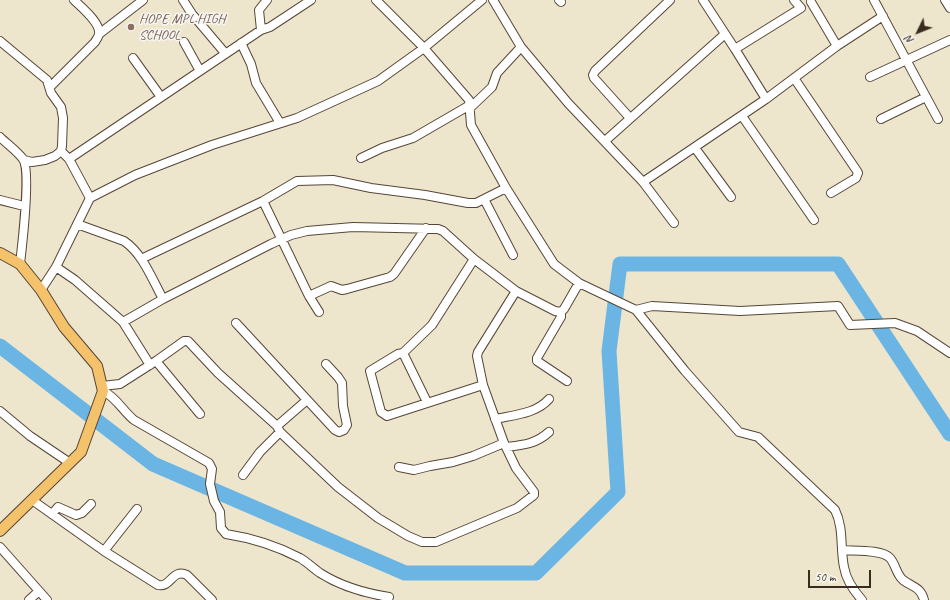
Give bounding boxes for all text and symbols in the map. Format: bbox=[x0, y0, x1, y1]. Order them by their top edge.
place label: HOPE MPL.HIGH SCHOOL bbox=[139, 11, 225, 44]
north arrow bbox=[898, 12, 938, 52]
marker: HOPE MPL.HIGH SCHOOL bbox=[126, 22, 136, 32]
text: N bbox=[902, 33, 917, 47]
scale bar bbox=[810, 562, 873, 588]
text: 50 m bbox=[815, 569, 835, 585]

